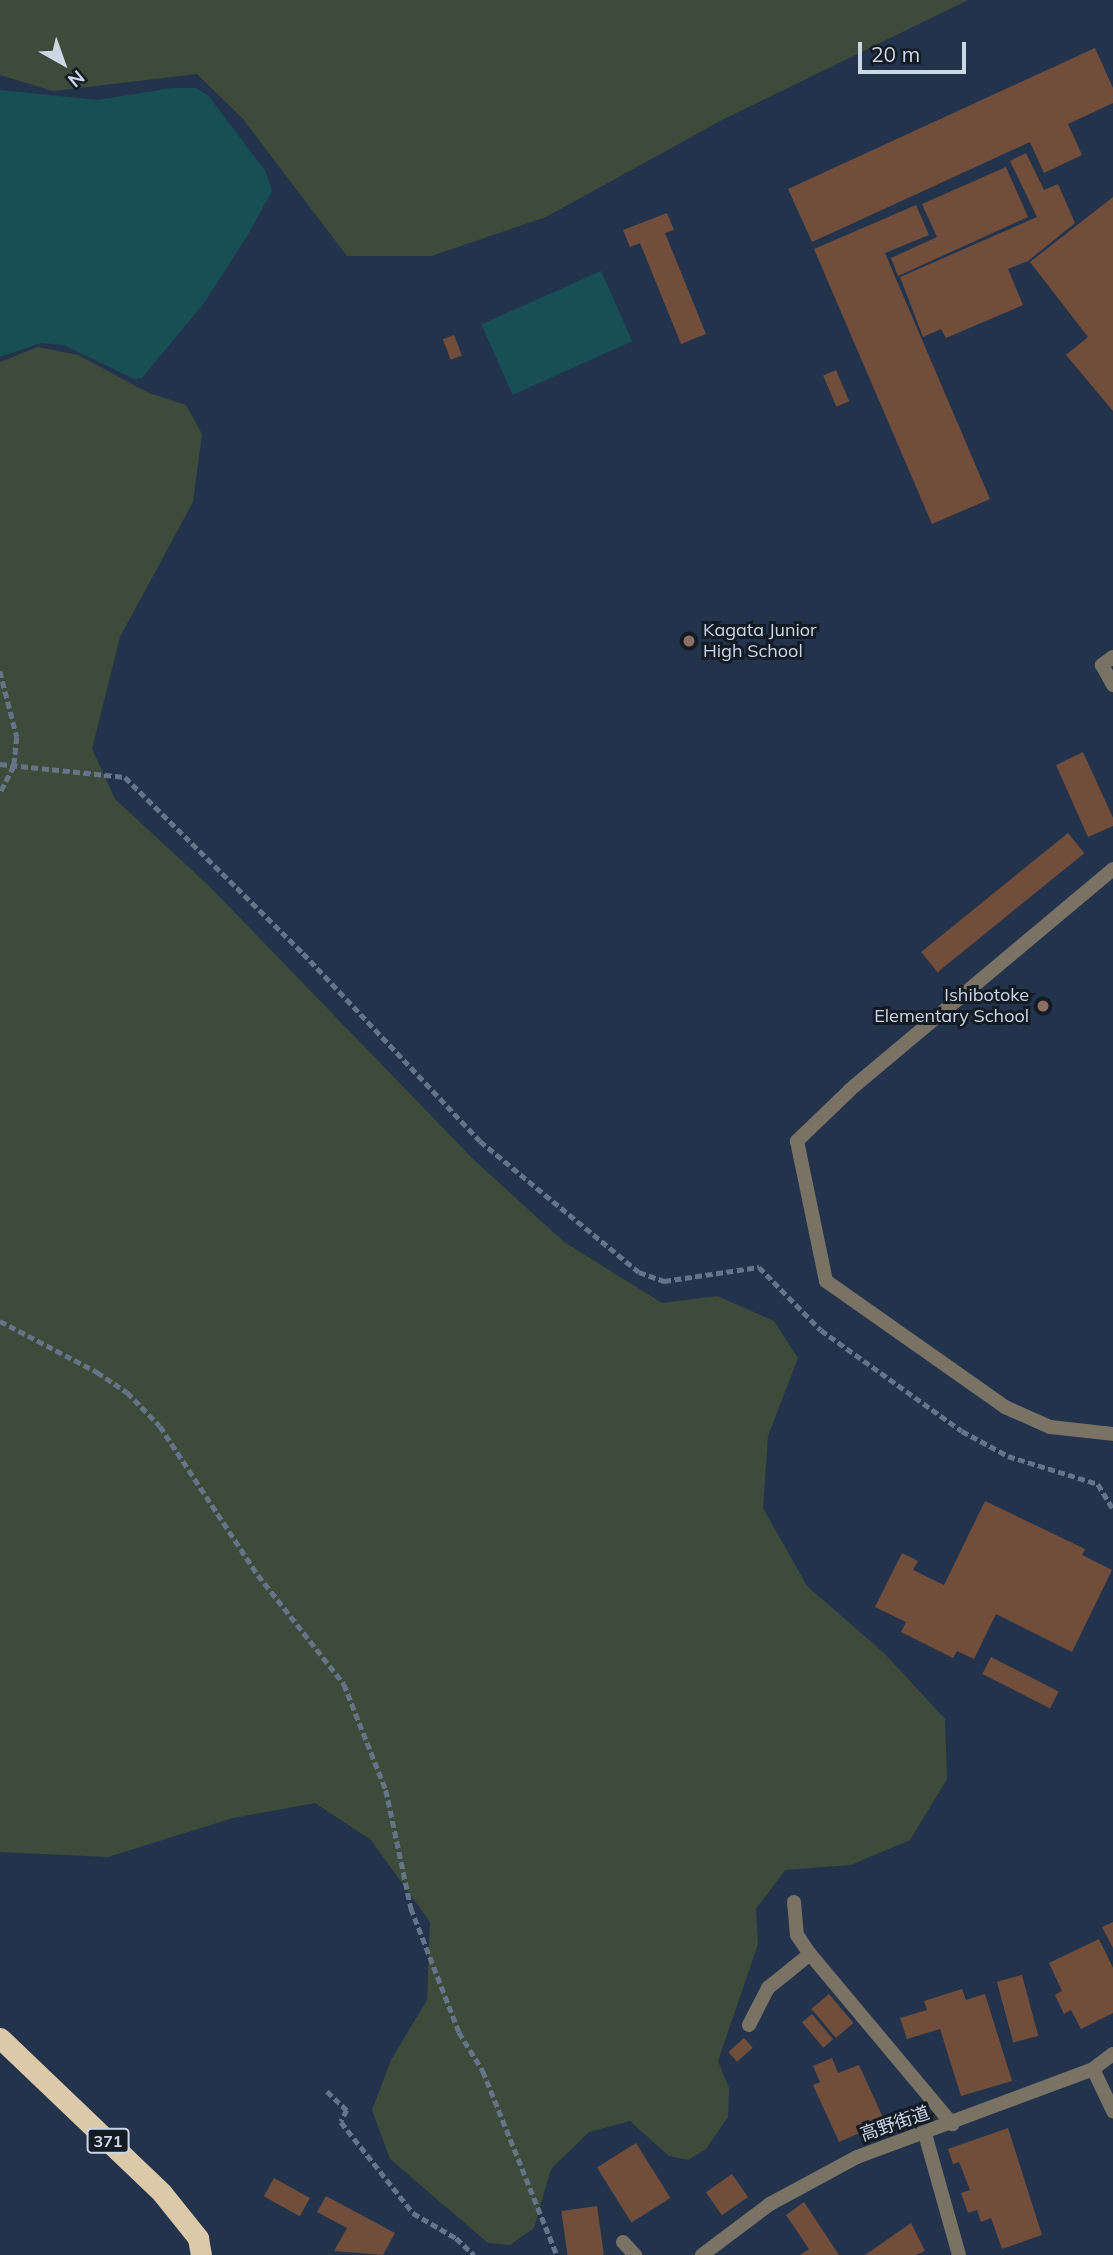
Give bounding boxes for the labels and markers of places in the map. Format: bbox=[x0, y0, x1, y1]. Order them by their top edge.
place label: Kagata Junior High School bbox=[703, 620, 817, 662]
marker: Kagata Junior High School bbox=[681, 633, 697, 649]
place label: Ishibotoke Elementary School bbox=[874, 985, 1029, 1028]
marker: Ishibotoke Elementary School bbox=[1035, 998, 1051, 1014]

